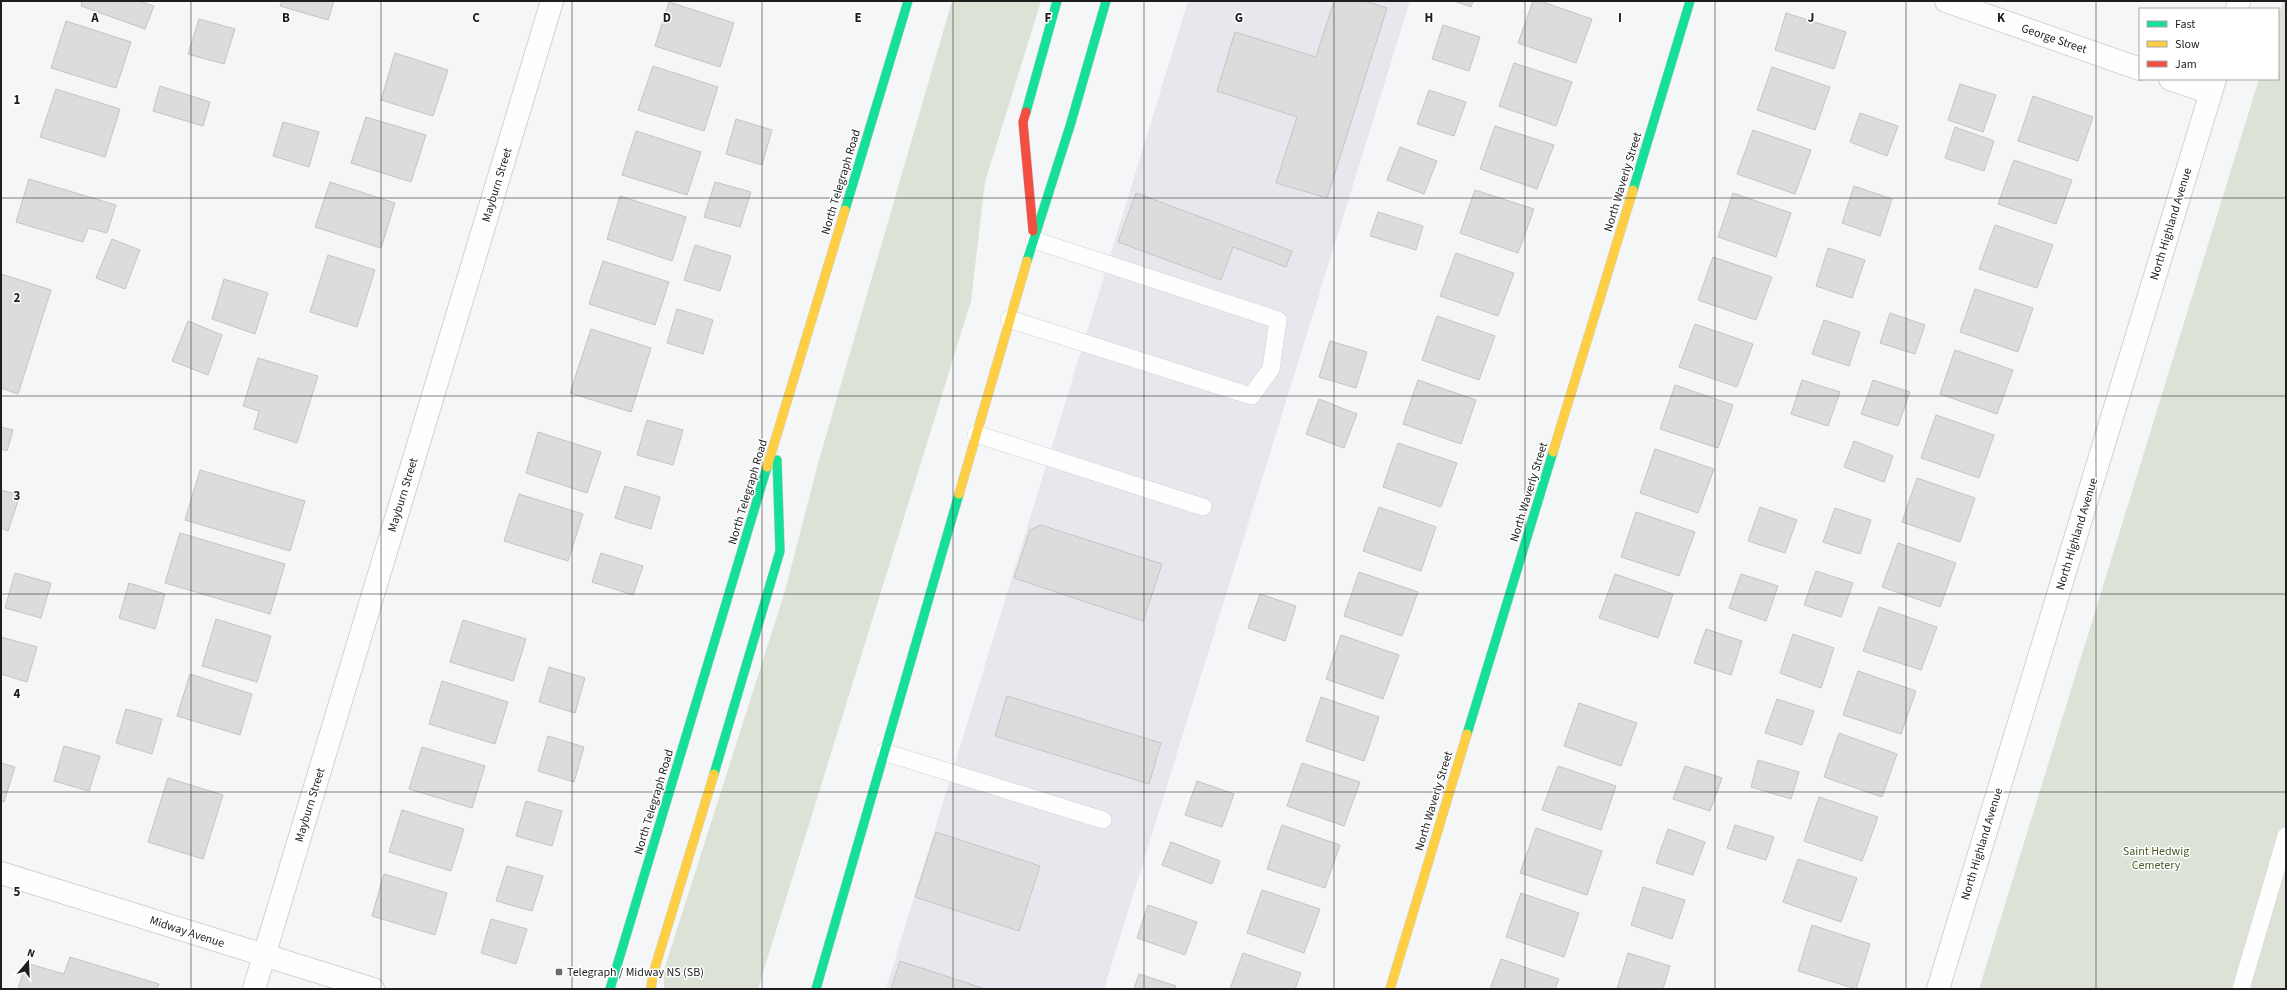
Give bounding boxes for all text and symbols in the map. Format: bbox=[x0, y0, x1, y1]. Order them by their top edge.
legend bbox=[2139, 8, 2279, 80]
text: A bbox=[90, 9, 99, 27]
text: B bbox=[282, 9, 290, 27]
text: C bbox=[472, 9, 480, 27]
text: D bbox=[663, 9, 671, 27]
text: E bbox=[854, 9, 862, 27]
text: F bbox=[1045, 9, 1052, 27]
text: G bbox=[1235, 9, 1243, 27]
text: H bbox=[1425, 9, 1433, 27]
text: I bbox=[1618, 9, 1622, 27]
text: J bbox=[1808, 9, 1814, 27]
text: K bbox=[1997, 9, 2006, 27]
text: Fast bbox=[2175, 16, 2195, 33]
street label: George Street bbox=[2019, 20, 2089, 58]
text: Slow bbox=[2175, 36, 2200, 53]
text: Jam bbox=[2175, 56, 2197, 73]
text: 1 bbox=[14, 91, 21, 109]
street label: North Telegraph Road bbox=[817, 127, 865, 237]
street label: North Waverly Street bbox=[1600, 130, 1646, 234]
street label: Mayburn Street bbox=[478, 146, 516, 224]
street label: North Highland Avenue bbox=[2146, 166, 2196, 282]
text: 2 bbox=[14, 289, 21, 307]
street label: North Telegraph Road bbox=[724, 437, 772, 547]
street label: North Waverly Street bbox=[1506, 440, 1552, 544]
street label: Mayburn Street bbox=[384, 456, 422, 534]
street label: North Highland Avenue bbox=[2052, 476, 2102, 592]
text: 3 bbox=[14, 487, 21, 505]
text: 4 bbox=[14, 685, 21, 703]
street label: North Telegraph Road bbox=[630, 747, 678, 857]
street label: North Waverly Street bbox=[1411, 749, 1457, 853]
street label: Mayburn Street bbox=[291, 766, 329, 844]
street label: North Highland Avenue bbox=[1957, 786, 2007, 902]
park label: Saint Hedwig Cemetery bbox=[2123, 843, 2189, 874]
text: 5 bbox=[14, 883, 21, 901]
street label: Midway Avenue bbox=[147, 912, 227, 952]
north arrow bbox=[8, 942, 48, 982]
text: N bbox=[25, 945, 37, 961]
place label: Telegraph / Midway NS (SB) bbox=[567, 964, 704, 981]
marker: Telegraph / Midway NS (SB) bbox=[554, 967, 564, 977]

